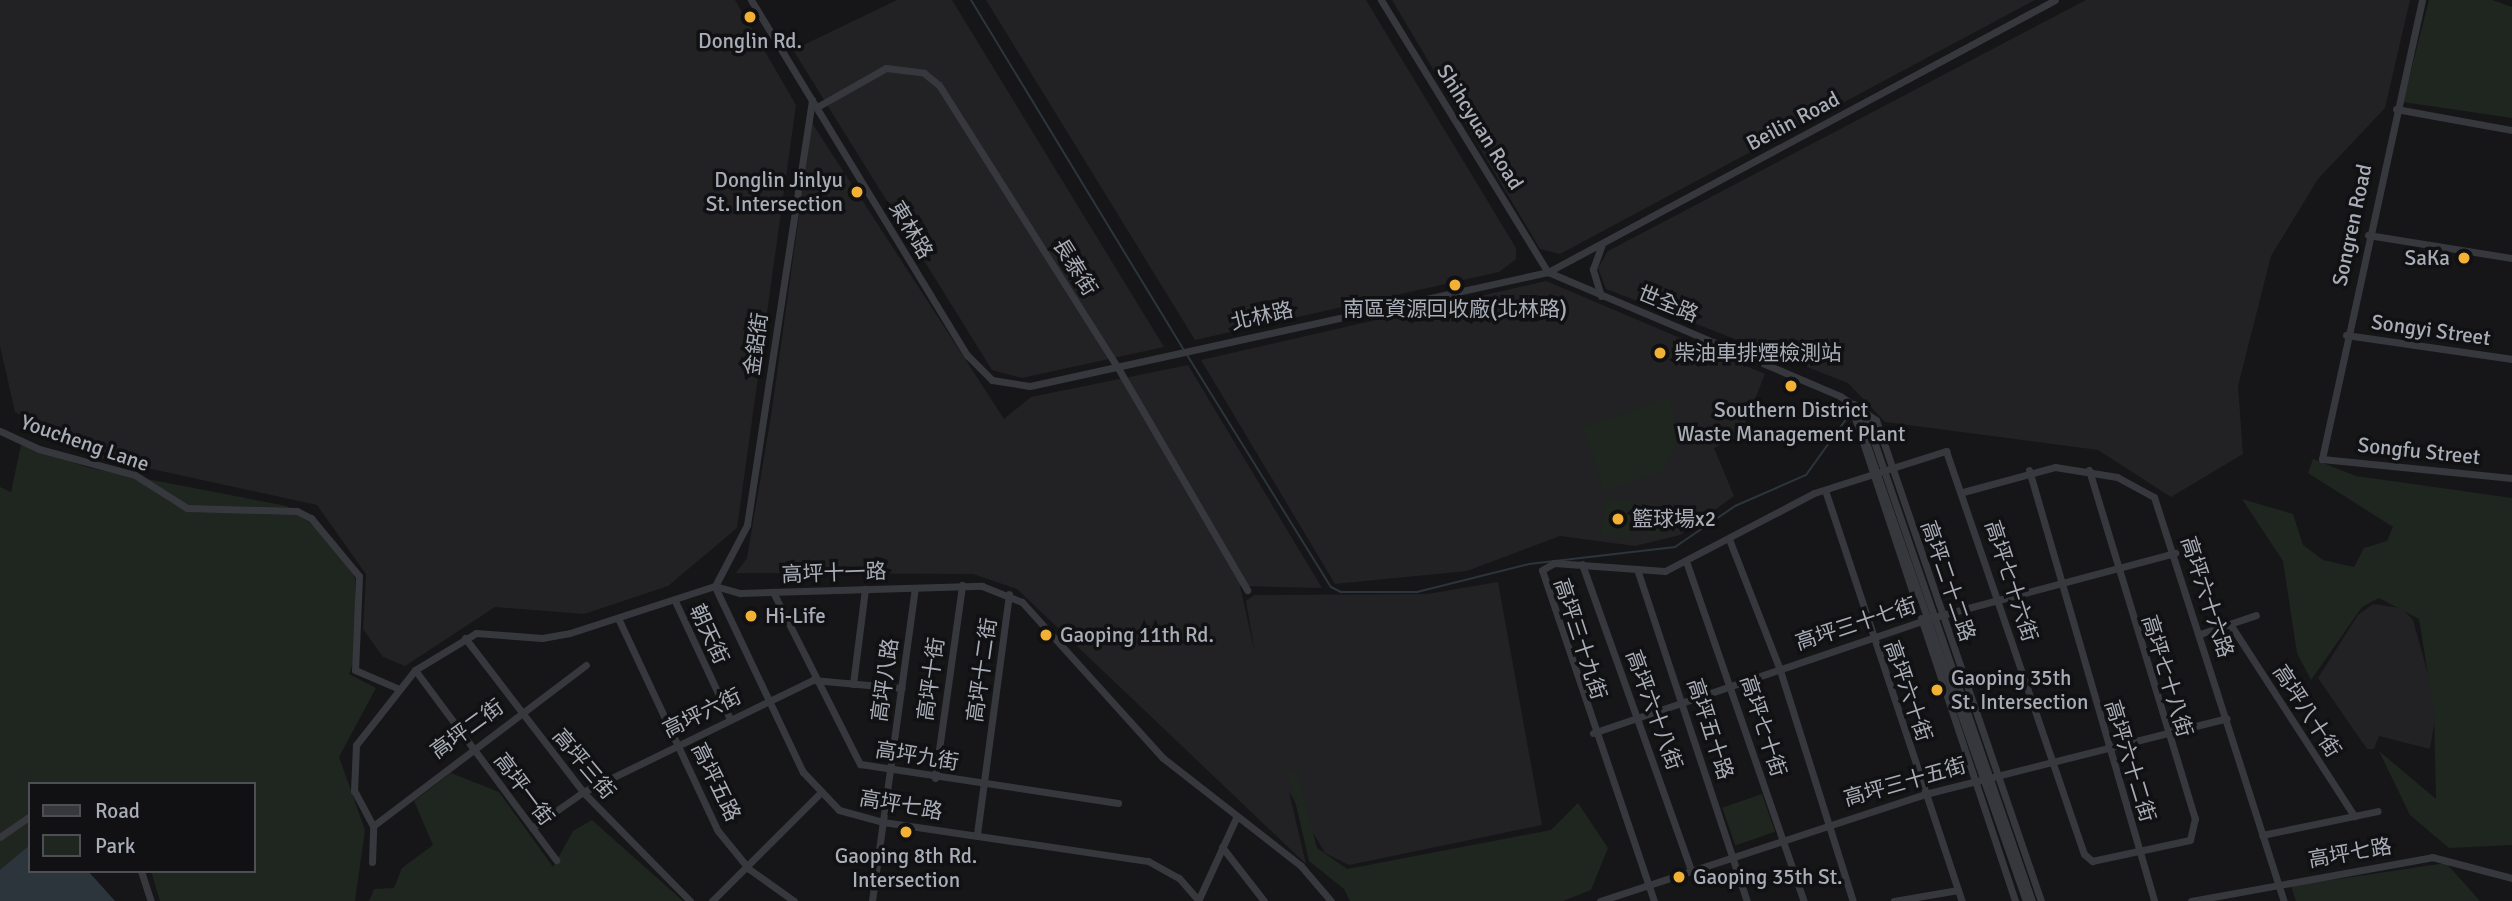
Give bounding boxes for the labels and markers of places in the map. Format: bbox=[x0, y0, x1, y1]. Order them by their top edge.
marker: Donglin Rd. bbox=[742, 9, 758, 25]
place label: Donglin Rd. bbox=[698, 28, 802, 54]
place label: Donglin Jinlyu St. Intersection bbox=[706, 167, 843, 217]
marker: Donglin Jinlyu St. Intersection bbox=[849, 184, 865, 200]
place label: SaKa bbox=[2405, 245, 2450, 271]
marker: SaKa bbox=[2456, 250, 2472, 266]
marker: 南區資源回收廠(北林路) bbox=[1447, 277, 1463, 293]
place label: 南區資源回收廠(北林路) bbox=[1343, 296, 1567, 322]
place label: 柴油車排煙檢測站 bbox=[1674, 340, 1842, 366]
marker: 柴油車排煙檢測站 bbox=[1652, 345, 1668, 361]
marker: Southern District Waste Management Plant bbox=[1783, 378, 1799, 394]
place label: Southern District Waste Management Plant bbox=[1677, 397, 1905, 447]
place label: 籃球場x2 bbox=[1632, 506, 1716, 532]
marker: 籃球場x2 bbox=[1610, 511, 1626, 527]
place label: Hi-Life bbox=[765, 603, 826, 629]
marker: Hi-Life bbox=[743, 608, 759, 624]
place label: Gaoping 11th Rd. bbox=[1060, 622, 1214, 648]
marker: Gaoping 11th Rd. bbox=[1038, 627, 1054, 643]
place label: Gaoping 35th St. Intersection bbox=[1951, 665, 2088, 715]
marker: Gaoping 35th St. Intersection bbox=[1929, 682, 1945, 698]
marker: Gaoping 8th Rd. Intersection bbox=[898, 824, 914, 840]
place label: Gaoping 8th Rd. Intersection bbox=[835, 843, 977, 893]
place label: Gaoping 35th St. bbox=[1693, 864, 1843, 890]
marker: Gaoping 35th St. bbox=[1671, 869, 1687, 885]

